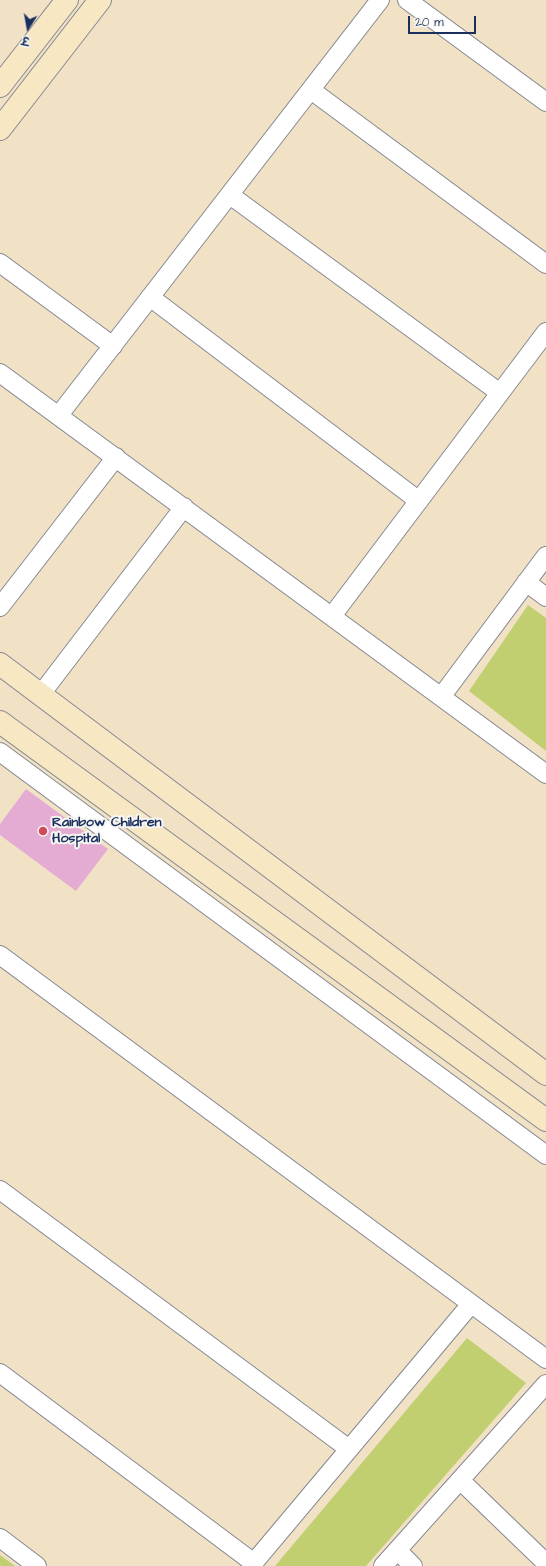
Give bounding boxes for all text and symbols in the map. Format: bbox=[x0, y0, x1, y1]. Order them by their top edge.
north arrow bbox=[8, 8, 48, 48]
scale bar bbox=[410, 8, 478, 34]
text: 20 m bbox=[415, 14, 444, 31]
text: उ bbox=[21, 32, 31, 48]
place label: Rainbow Children Hospital bbox=[52, 815, 162, 848]
marker: Rainbow Children Hospital bbox=[37, 825, 49, 837]

